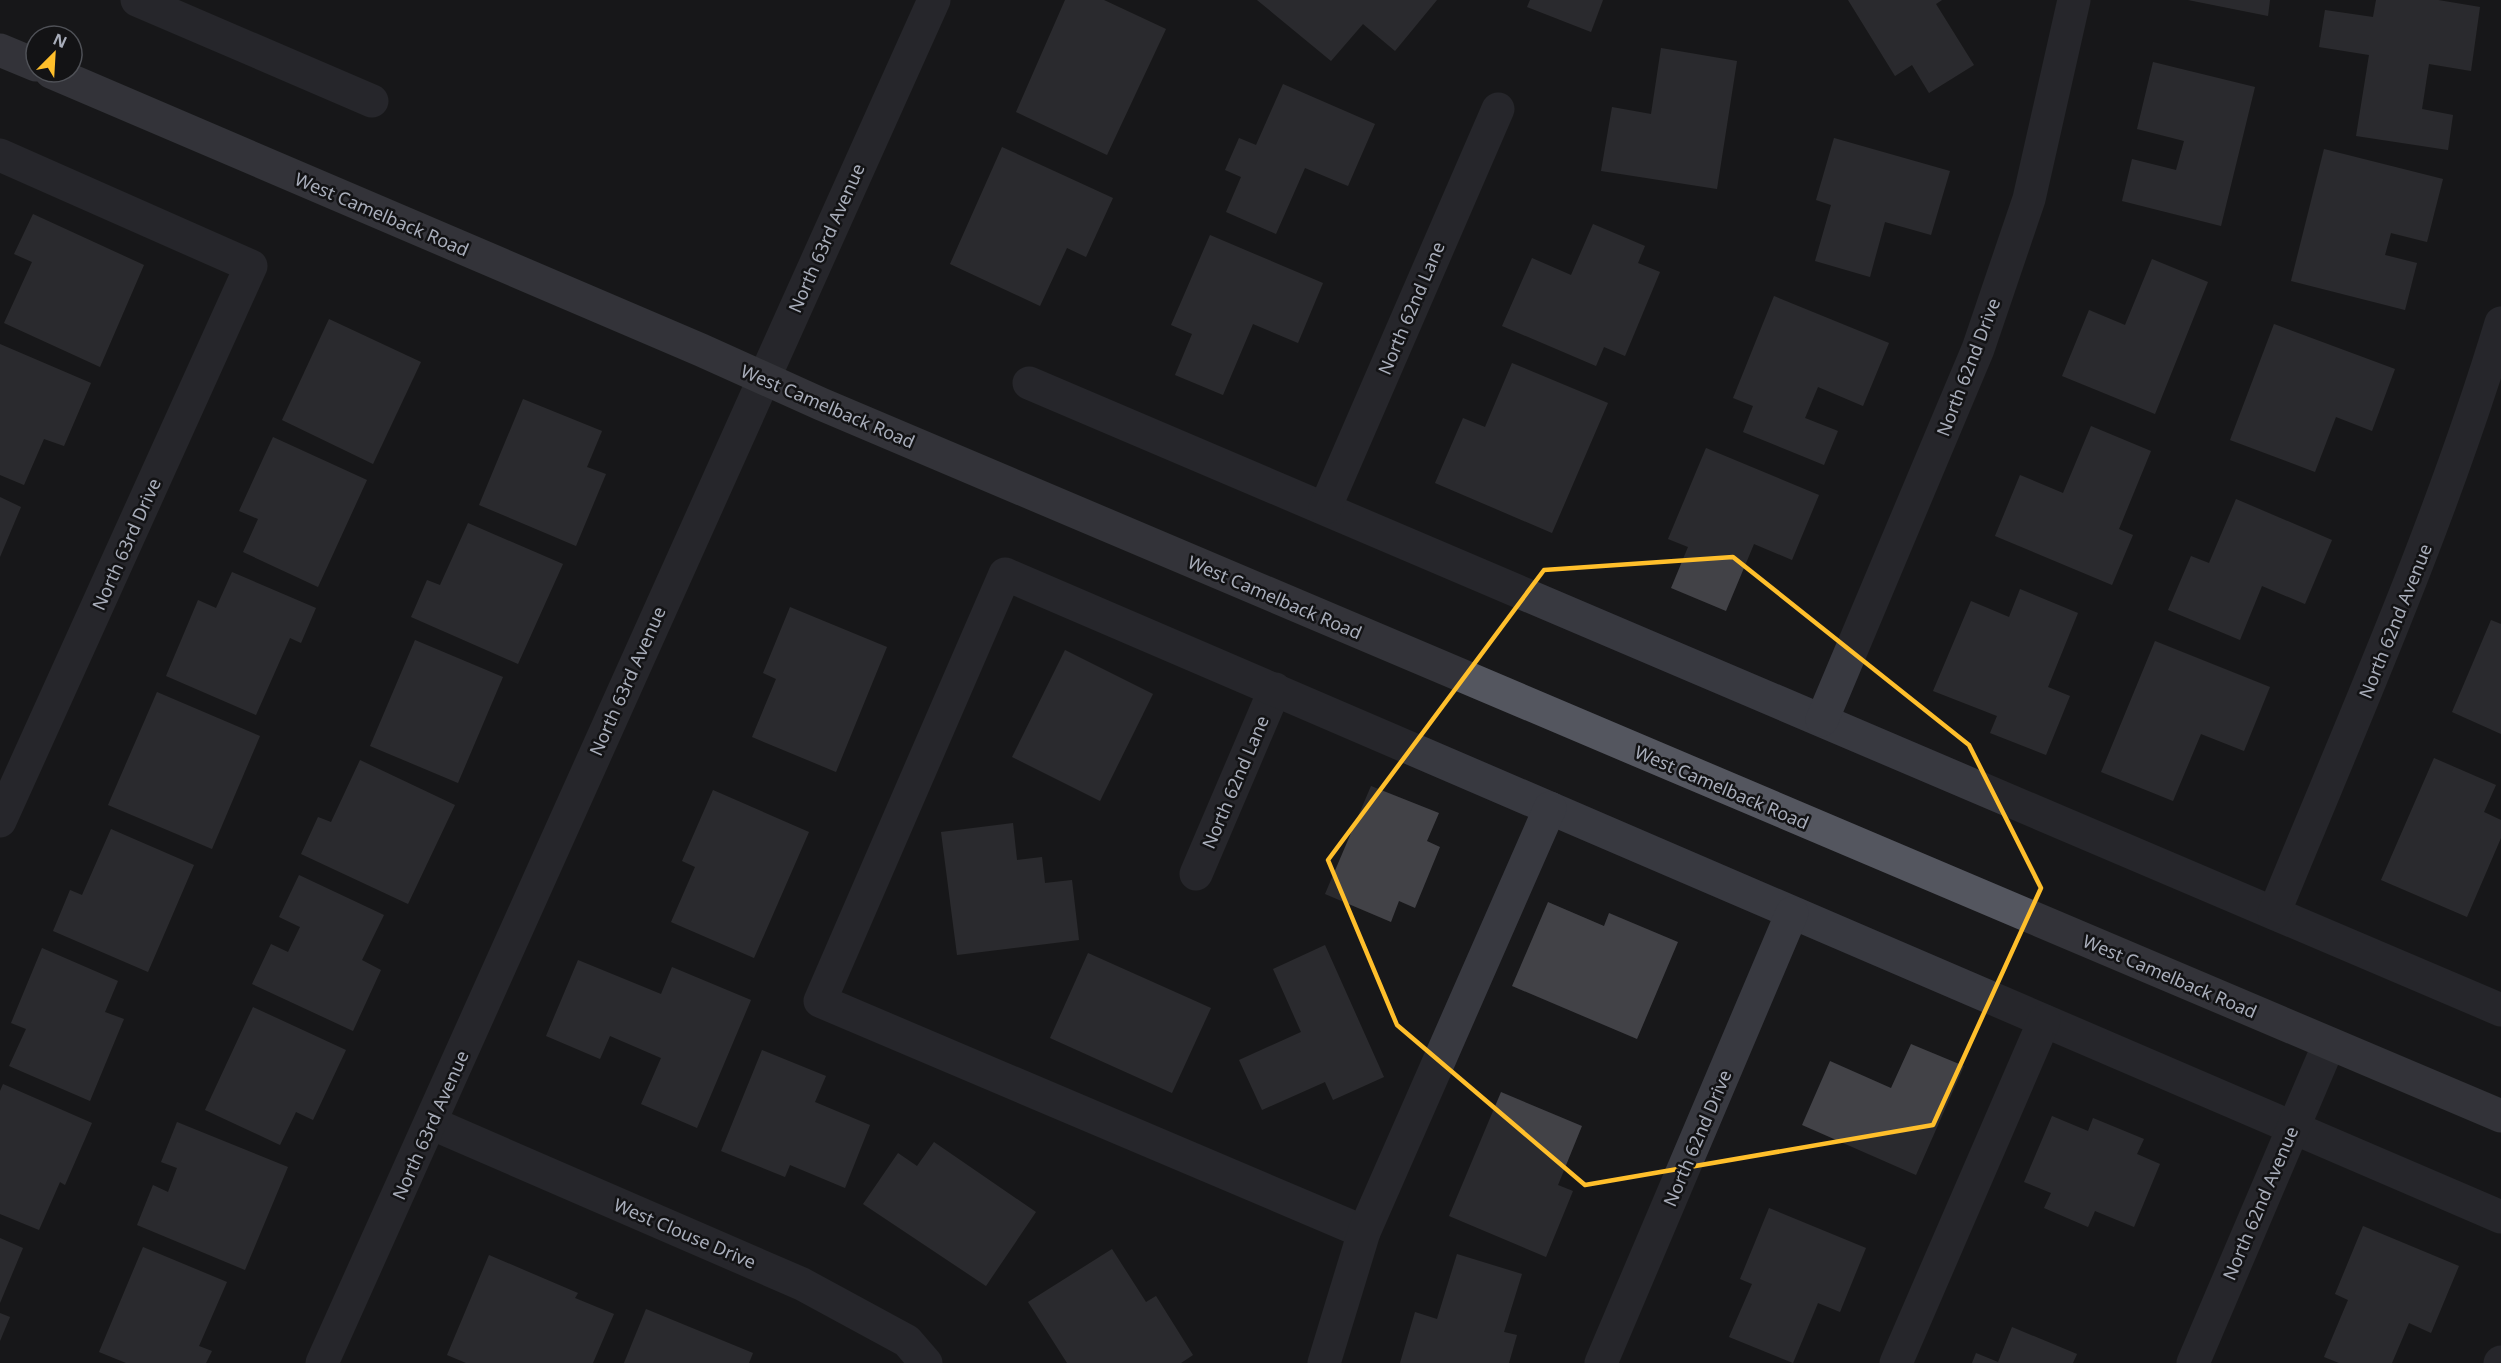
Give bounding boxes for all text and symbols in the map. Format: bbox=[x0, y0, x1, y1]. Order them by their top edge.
north arrow bbox=[24, 24, 84, 84]
text: N bbox=[50, 28, 71, 53]
street label: North 63rd Avenue bbox=[782, 160, 870, 316]
street label: West Camelback Road bbox=[291, 166, 473, 262]
street label: North 62nd Lane bbox=[1372, 238, 1450, 378]
street label: North 62nd Drive bbox=[1931, 294, 2005, 440]
street label: West Camelback Road bbox=[737, 358, 919, 454]
street label: North 63rd Drive bbox=[86, 474, 166, 614]
street label: North 62nd Avenue bbox=[2353, 540, 2437, 702]
street label: West Camelback Road bbox=[1184, 549, 1366, 645]
street label: North 63rd Avenue bbox=[583, 603, 671, 759]
street label: North 62nd Lane bbox=[1196, 712, 1274, 852]
street label: West Camelback Road bbox=[1631, 739, 1813, 835]
street label: West Camelback Road bbox=[2079, 928, 2261, 1024]
street label: North 63rd Avenue bbox=[386, 1047, 474, 1203]
street label: North 62nd Drive bbox=[1657, 1066, 1737, 1210]
street label: North 62nd Avenue bbox=[2217, 1122, 2303, 1284]
street label: West Clouse Drive bbox=[610, 1192, 760, 1274]

